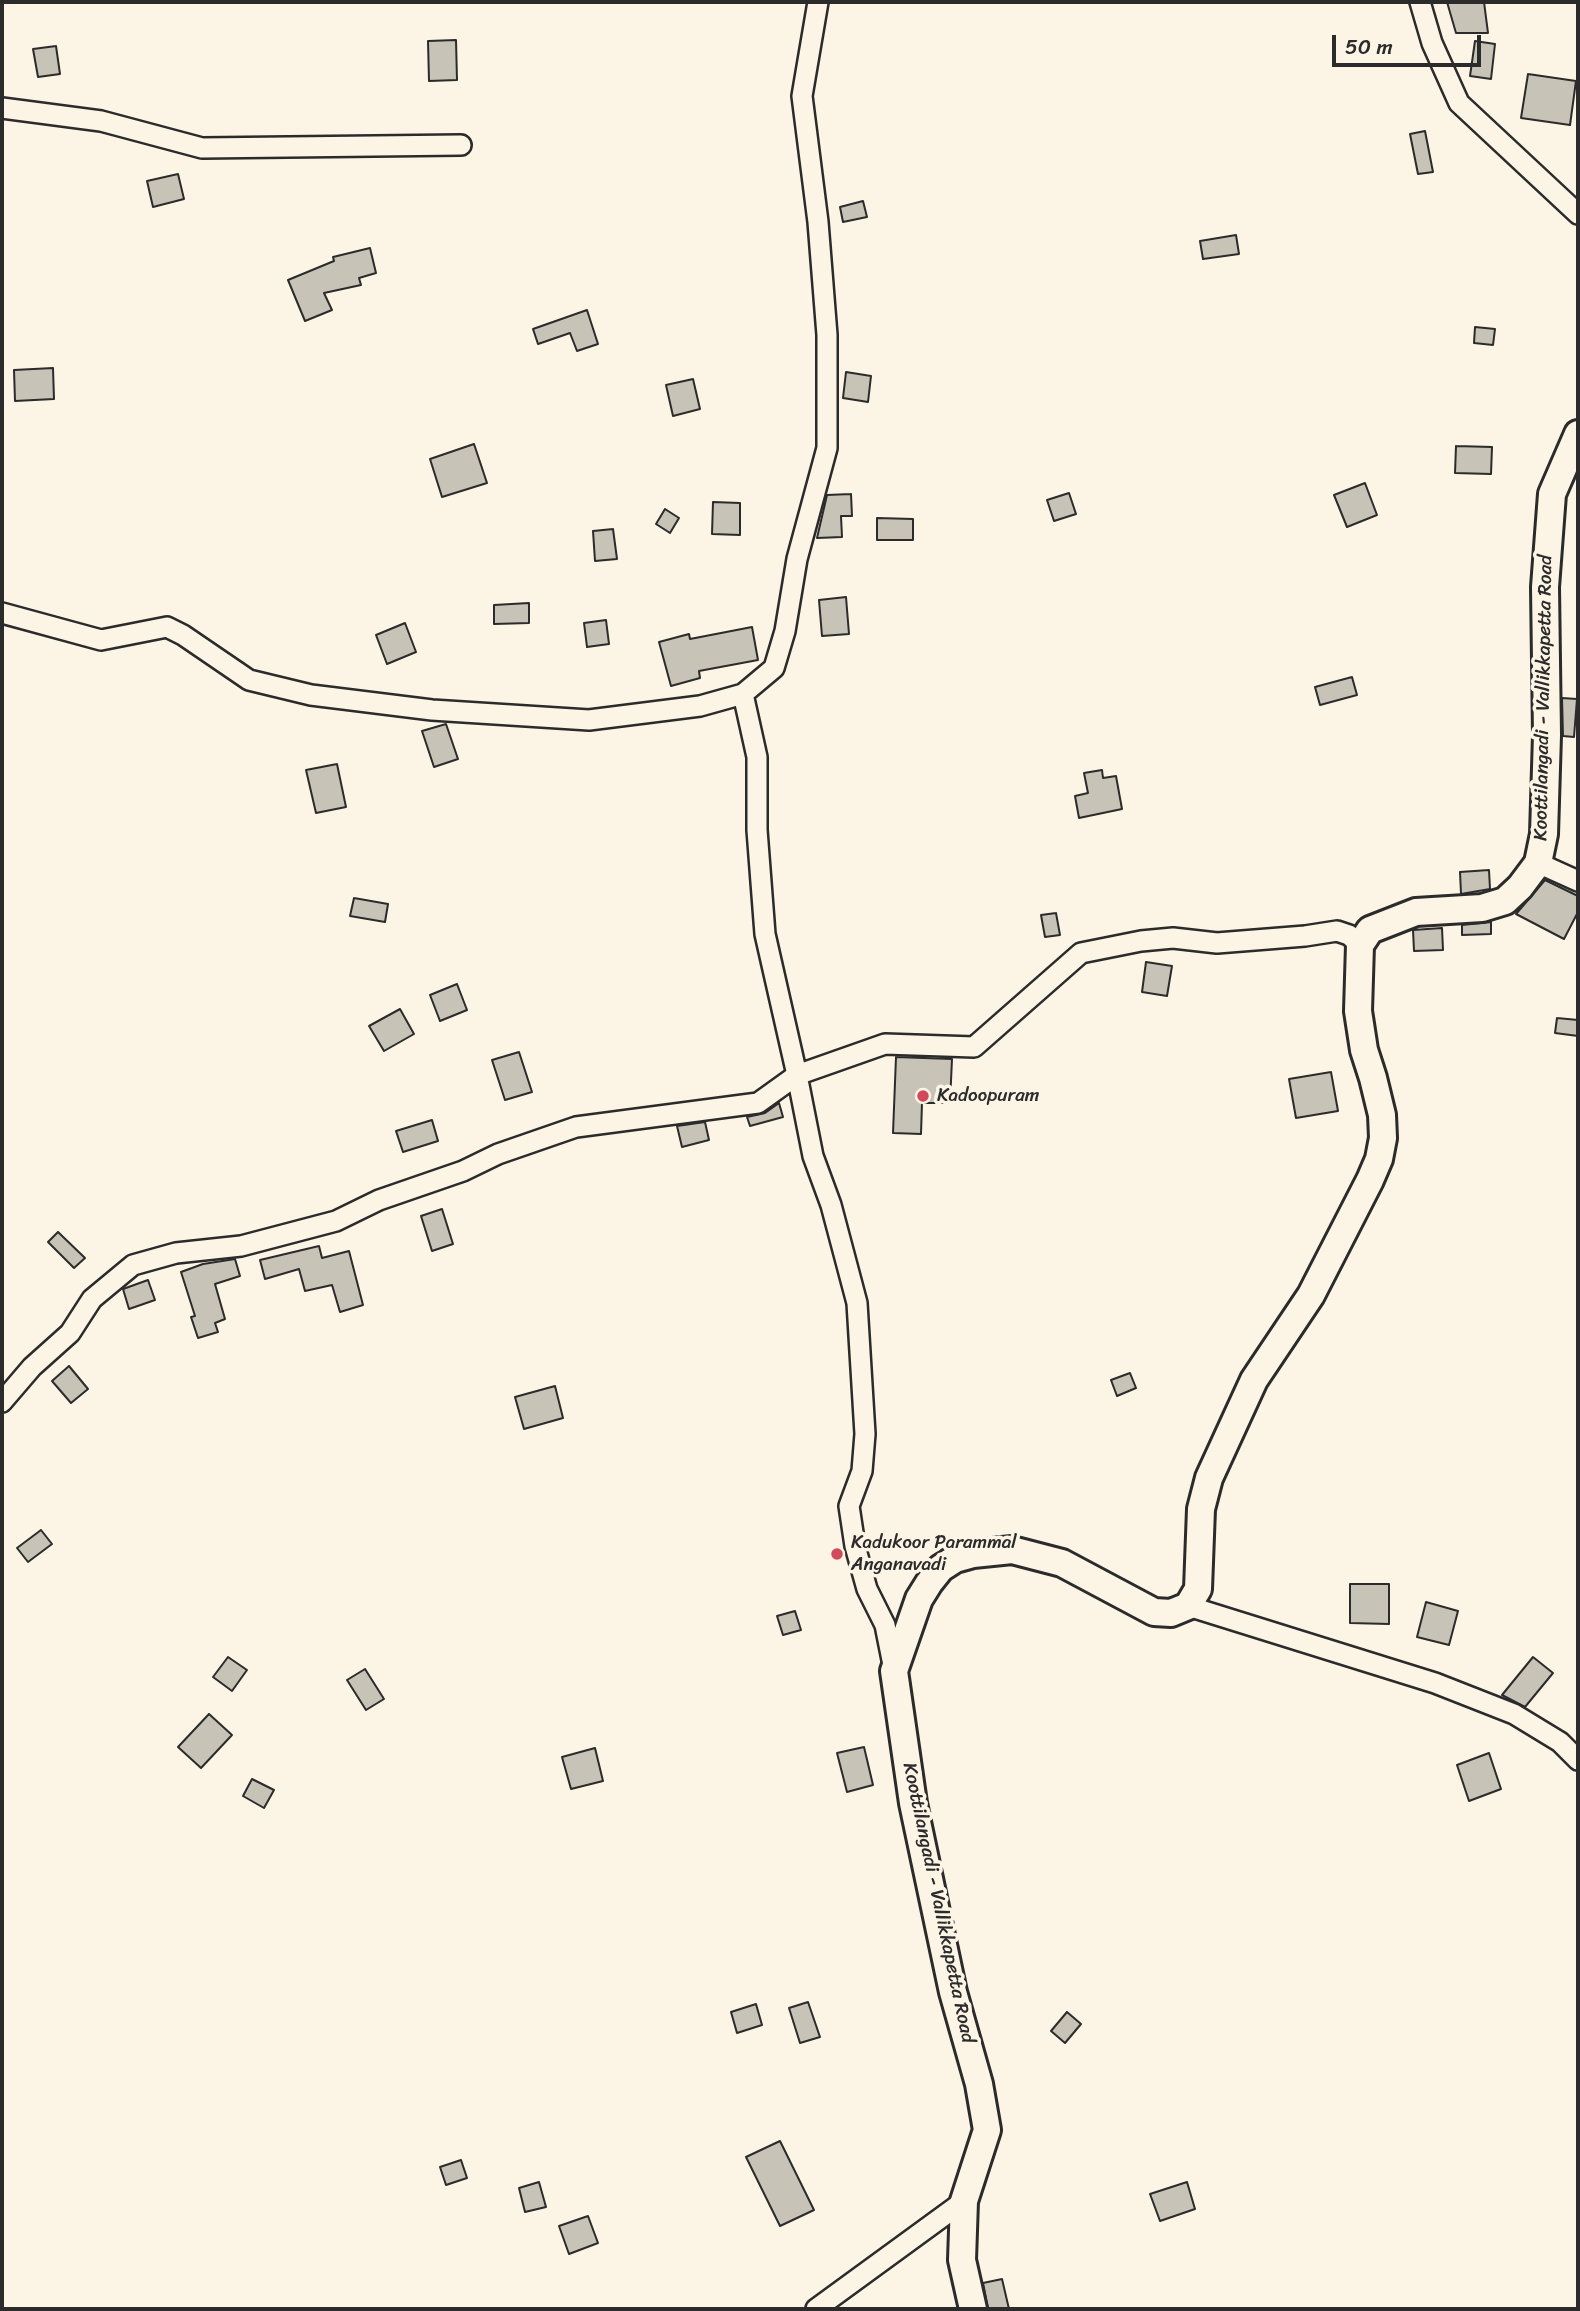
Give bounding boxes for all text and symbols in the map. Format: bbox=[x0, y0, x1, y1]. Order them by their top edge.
scale bar bbox=[1335, 21, 1484, 65]
text: 50 m bbox=[1345, 28, 1393, 66]
street label: Koottilangadi - Vallikkapetta Road bbox=[1530, 555, 1558, 841]
place label: Kadoopuram bbox=[937, 1085, 1039, 1107]
marker: Kadoopuram bbox=[915, 1088, 931, 1104]
place label: Kadukoor Parammal Anganavadi bbox=[851, 1532, 1017, 1576]
marker: Kadukoor Parammal Anganavadi bbox=[829, 1546, 845, 1562]
street label: Koottilangadi - Vallikkapetta Road bbox=[897, 1761, 979, 2045]

